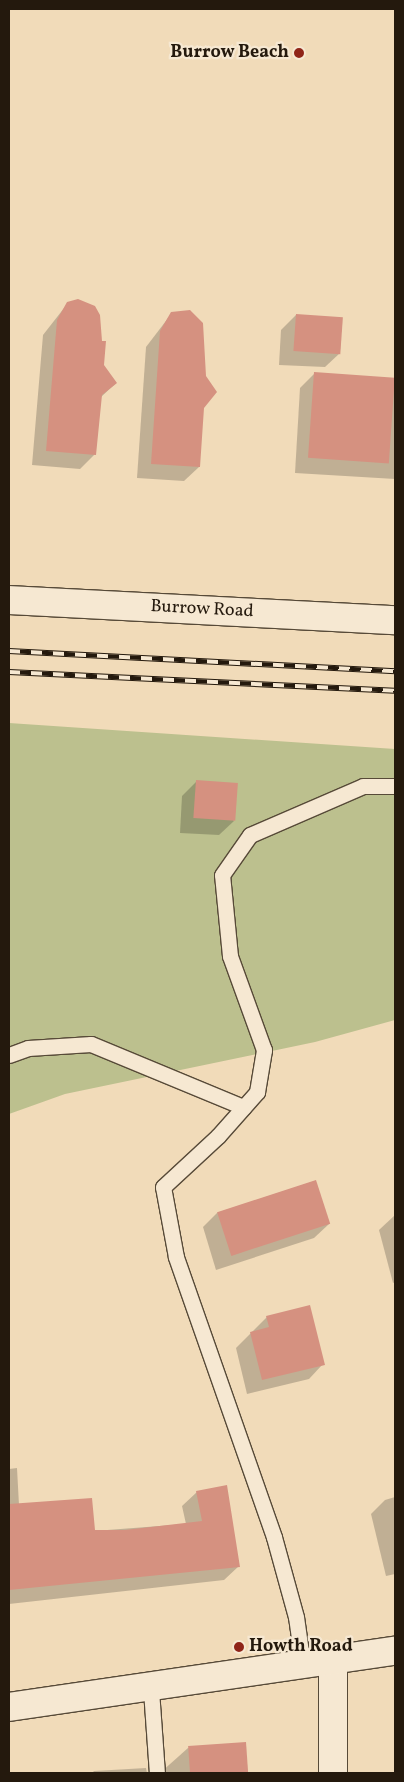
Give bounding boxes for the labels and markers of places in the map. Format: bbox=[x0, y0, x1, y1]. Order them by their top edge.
place label: Burrow Beach bbox=[170, 42, 289, 64]
marker: Burrow Beach bbox=[293, 47, 305, 59]
place label: Howth Road bbox=[249, 1636, 353, 1658]
marker: Howth Road bbox=[233, 1641, 245, 1653]

